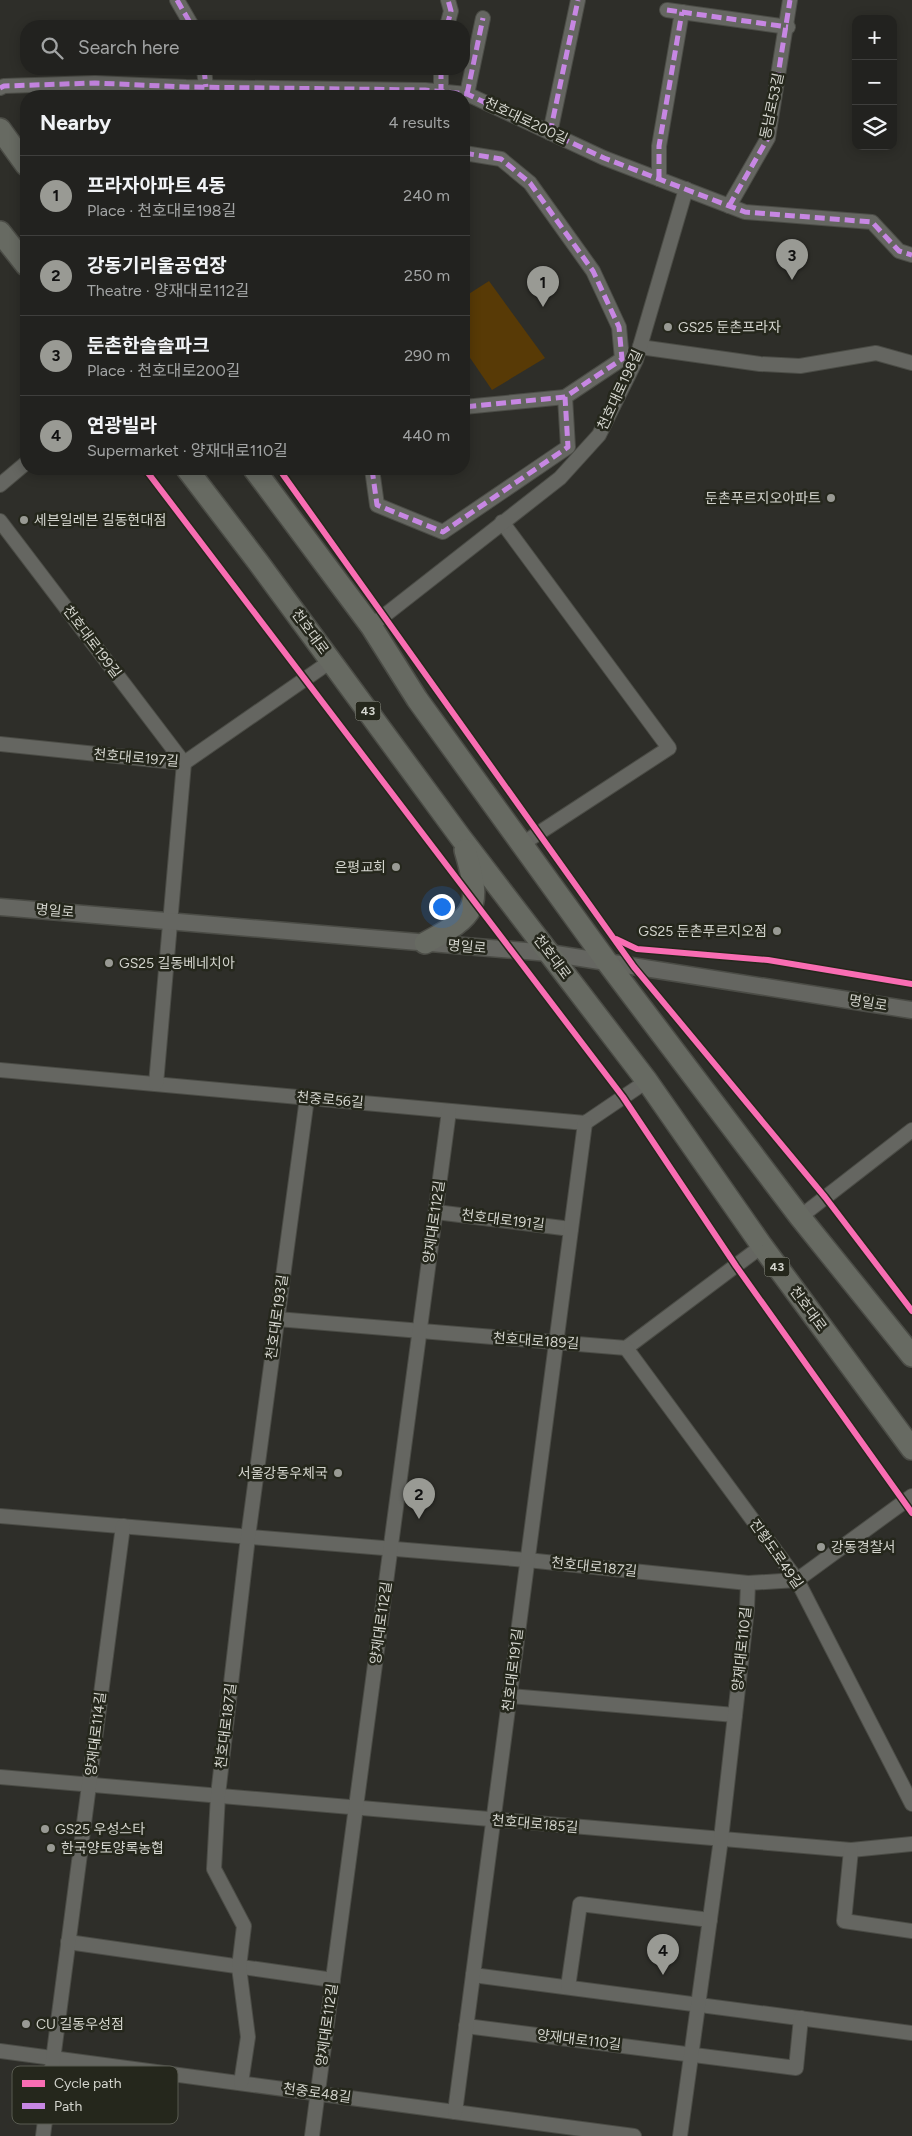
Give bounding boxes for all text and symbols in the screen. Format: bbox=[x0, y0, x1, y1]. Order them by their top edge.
map controls bbox=[852, 15, 897, 150]
button: + bbox=[852, 15, 897, 60]
search box bbox=[20, 20, 470, 75]
icon: search bbox=[38, 34, 66, 62]
text: Search here bbox=[78, 36, 180, 59]
button: − bbox=[852, 60, 897, 105]
street label: 동남로53길 bbox=[757, 71, 787, 141]
street label: 천호대로200길 bbox=[482, 94, 570, 148]
button: layers bbox=[852, 105, 897, 150]
text: Nearby bbox=[40, 110, 111, 135]
text: 4 results bbox=[389, 113, 450, 132]
text: 프라자아파트 4동 bbox=[87, 174, 226, 197]
text: 1 bbox=[53, 186, 59, 205]
text: 240 m bbox=[403, 186, 450, 205]
text: Place · 천호대로198길 bbox=[87, 201, 236, 220]
pin: 3 bbox=[776, 239, 808, 280]
text: 강동기리울공연장 bbox=[87, 254, 227, 277]
text: 2 bbox=[51, 266, 61, 285]
text: 250 m bbox=[404, 266, 450, 285]
pin: 1 bbox=[527, 266, 559, 307]
text: Theatre · 양재대로112길 bbox=[87, 281, 250, 300]
place label: GS25 둔촌프라자 bbox=[678, 319, 781, 336]
marker: GS25 둔촌프라자 bbox=[662, 321, 674, 333]
text: 둔촌한솔솔파크 bbox=[87, 334, 209, 357]
text: 3 bbox=[52, 346, 60, 365]
text: 290 m bbox=[404, 346, 450, 365]
street label: 천호대로198길 bbox=[594, 347, 646, 433]
text: Place · 천호대로200길 bbox=[87, 361, 240, 380]
text: 연광빌라 bbox=[87, 414, 157, 437]
text: 4 bbox=[51, 426, 61, 445]
text: 440 m bbox=[402, 426, 450, 445]
text: Supermarket · 양재대로110길 bbox=[87, 441, 288, 460]
place label: 둔촌푸르지오아파트 bbox=[705, 490, 821, 507]
marker: 둔촌푸르지오아파트 bbox=[825, 492, 837, 504]
place label: 세븐일레븐 길동현대점 bbox=[34, 512, 166, 529]
marker: 세븐일레븐 길동현대점 bbox=[18, 514, 30, 526]
street label: 천호대로199길 bbox=[59, 603, 125, 681]
street label: 천호대로 bbox=[288, 606, 332, 658]
road number: 43 bbox=[356, 701, 380, 720]
street label: 천호대로197길 bbox=[93, 746, 179, 770]
place label: 은평교회 bbox=[334, 859, 386, 876]
marker: 은평교회 bbox=[390, 861, 402, 873]
your location bbox=[429, 894, 455, 920]
street label: 명일로 bbox=[35, 901, 75, 921]
place label: GS25 둔촌푸르지오점 bbox=[638, 923, 767, 940]
marker: GS25 둔촌푸르지오점 bbox=[771, 925, 783, 937]
street label: 천호대로 bbox=[530, 931, 574, 983]
street label: 명일로 bbox=[447, 937, 487, 957]
place label: GS25 길동베네치아 bbox=[119, 955, 235, 972]
marker: GS25 길동베네치아 bbox=[103, 957, 115, 969]
street label: 명일로 bbox=[848, 992, 889, 1014]
street label: 천중로56길 bbox=[296, 1089, 364, 1111]
street label: 양재대로112길 bbox=[420, 1179, 448, 1265]
street label: 천호대로191길 bbox=[460, 1206, 546, 1234]
road number: 43 bbox=[764, 1258, 790, 1276]
street label: 천호대로193길 bbox=[263, 1273, 291, 1361]
street label: 천호대로 bbox=[786, 1283, 830, 1335]
street label: 천호대로189길 bbox=[492, 1329, 580, 1353]
place label: 서울강동우체국 bbox=[238, 1465, 328, 1482]
marker: 서울강동우체국 bbox=[332, 1467, 344, 1479]
pin: 2 bbox=[403, 1478, 435, 1519]
street label: 진황도로49길 bbox=[746, 1516, 806, 1592]
place label: 강동경찰서 bbox=[831, 1539, 895, 1556]
marker: 강동경찰서 bbox=[815, 1541, 827, 1553]
street label: 천호대로187길 bbox=[550, 1554, 638, 1580]
street label: 양재대로112길 bbox=[367, 1580, 395, 1666]
street label: 양재대로110길 bbox=[729, 1606, 755, 1692]
street label: 천호대로191길 bbox=[499, 1627, 527, 1713]
street label: 천호대로187길 bbox=[212, 1682, 240, 1770]
street label: 양재대로114길 bbox=[82, 1691, 110, 1777]
street label: 천호대로185길 bbox=[491, 1812, 579, 1836]
place label: GS25 우성스타 bbox=[55, 1821, 145, 1838]
marker: GS25 우성스타 bbox=[39, 1823, 51, 1835]
place label: 한국양토양록농협 bbox=[61, 1840, 164, 1857]
marker: 한국양토양록농협 bbox=[45, 1842, 57, 1854]
pin: 4 bbox=[647, 1934, 679, 1975]
street label: 양재대로112길 bbox=[313, 1982, 341, 2068]
place label: CU 길동우성점 bbox=[36, 2016, 124, 2033]
marker: CU 길동우성점 bbox=[20, 2018, 32, 2030]
street label: 양재대로110길 bbox=[536, 2026, 622, 2054]
legend bbox=[12, 2066, 178, 2124]
text: Cycle path bbox=[54, 2075, 122, 2092]
street label: 천중로48길 bbox=[282, 2080, 352, 2106]
text: Path bbox=[54, 2098, 82, 2115]

